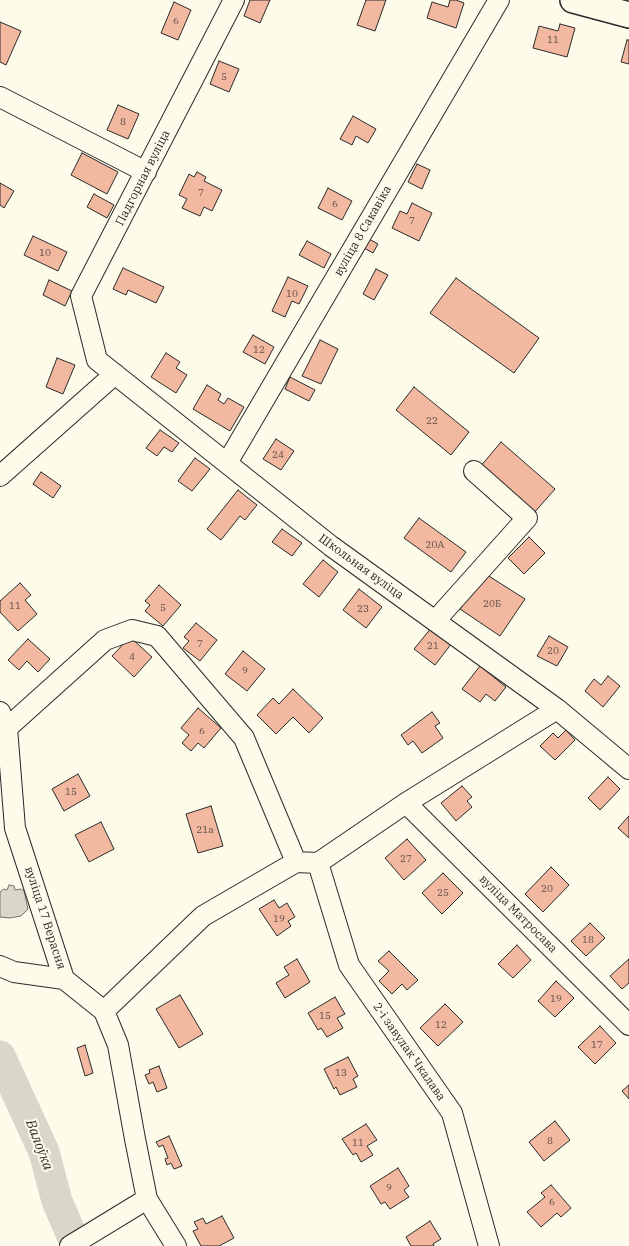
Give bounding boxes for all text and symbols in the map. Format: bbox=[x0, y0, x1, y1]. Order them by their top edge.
house number: 6 bbox=[173, 15, 179, 27]
house number: 11 bbox=[547, 34, 559, 46]
house number: 5 bbox=[221, 71, 227, 83]
house number: 8 bbox=[120, 116, 126, 128]
street label: Падгорная вуліца bbox=[113, 128, 173, 228]
street label: вуліца 8 Сакавіка bbox=[331, 183, 395, 279]
house number: 7 bbox=[198, 187, 204, 199]
house number: 6 bbox=[332, 198, 338, 210]
house number: 7 bbox=[409, 215, 415, 227]
house number: 10 bbox=[39, 247, 51, 259]
house number: 10 bbox=[286, 288, 298, 300]
house number: 12 bbox=[253, 344, 265, 356]
house number: 22 bbox=[426, 415, 438, 427]
house number: 24 bbox=[272, 449, 284, 461]
street label: Школьная вуліца bbox=[316, 531, 406, 603]
house number: 20А bbox=[426, 539, 444, 551]
house number: 20Б bbox=[483, 598, 501, 610]
house number: 11 bbox=[9, 600, 21, 612]
house number: 5 bbox=[160, 602, 166, 614]
house number: 23 bbox=[357, 603, 369, 615]
house number: 7 bbox=[197, 638, 203, 650]
house number: 21 bbox=[427, 640, 439, 652]
house number: 20 bbox=[547, 645, 559, 657]
house number: 4 bbox=[129, 651, 135, 663]
house number: 9 bbox=[242, 665, 248, 677]
house number: 6 bbox=[199, 725, 205, 737]
house number: 15 bbox=[65, 786, 77, 798]
house number: 21а bbox=[196, 824, 214, 836]
house number: 27 bbox=[400, 853, 412, 865]
street label: вуліца 17 Верасня bbox=[22, 865, 68, 971]
street label: вуліца Матросава bbox=[476, 872, 560, 956]
house number: 20 bbox=[541, 883, 553, 895]
house number: 25 bbox=[437, 887, 449, 899]
house number: 19 bbox=[273, 913, 285, 925]
house number: 18 bbox=[582, 934, 594, 946]
house number: 19 bbox=[550, 993, 562, 1005]
street label: 2-і завулак Чкалава bbox=[370, 1000, 448, 1104]
house number: 15 bbox=[319, 1010, 331, 1022]
house number: 12 bbox=[435, 1019, 447, 1031]
house number: 17 bbox=[591, 1039, 603, 1051]
house number: 13 bbox=[335, 1067, 347, 1079]
water label: Валоўка bbox=[22, 1117, 56, 1173]
house number: 8 bbox=[547, 1135, 553, 1147]
house number: 11 bbox=[352, 1137, 364, 1149]
house number: 9 bbox=[386, 1182, 392, 1194]
house number: 6 bbox=[549, 1196, 555, 1208]

